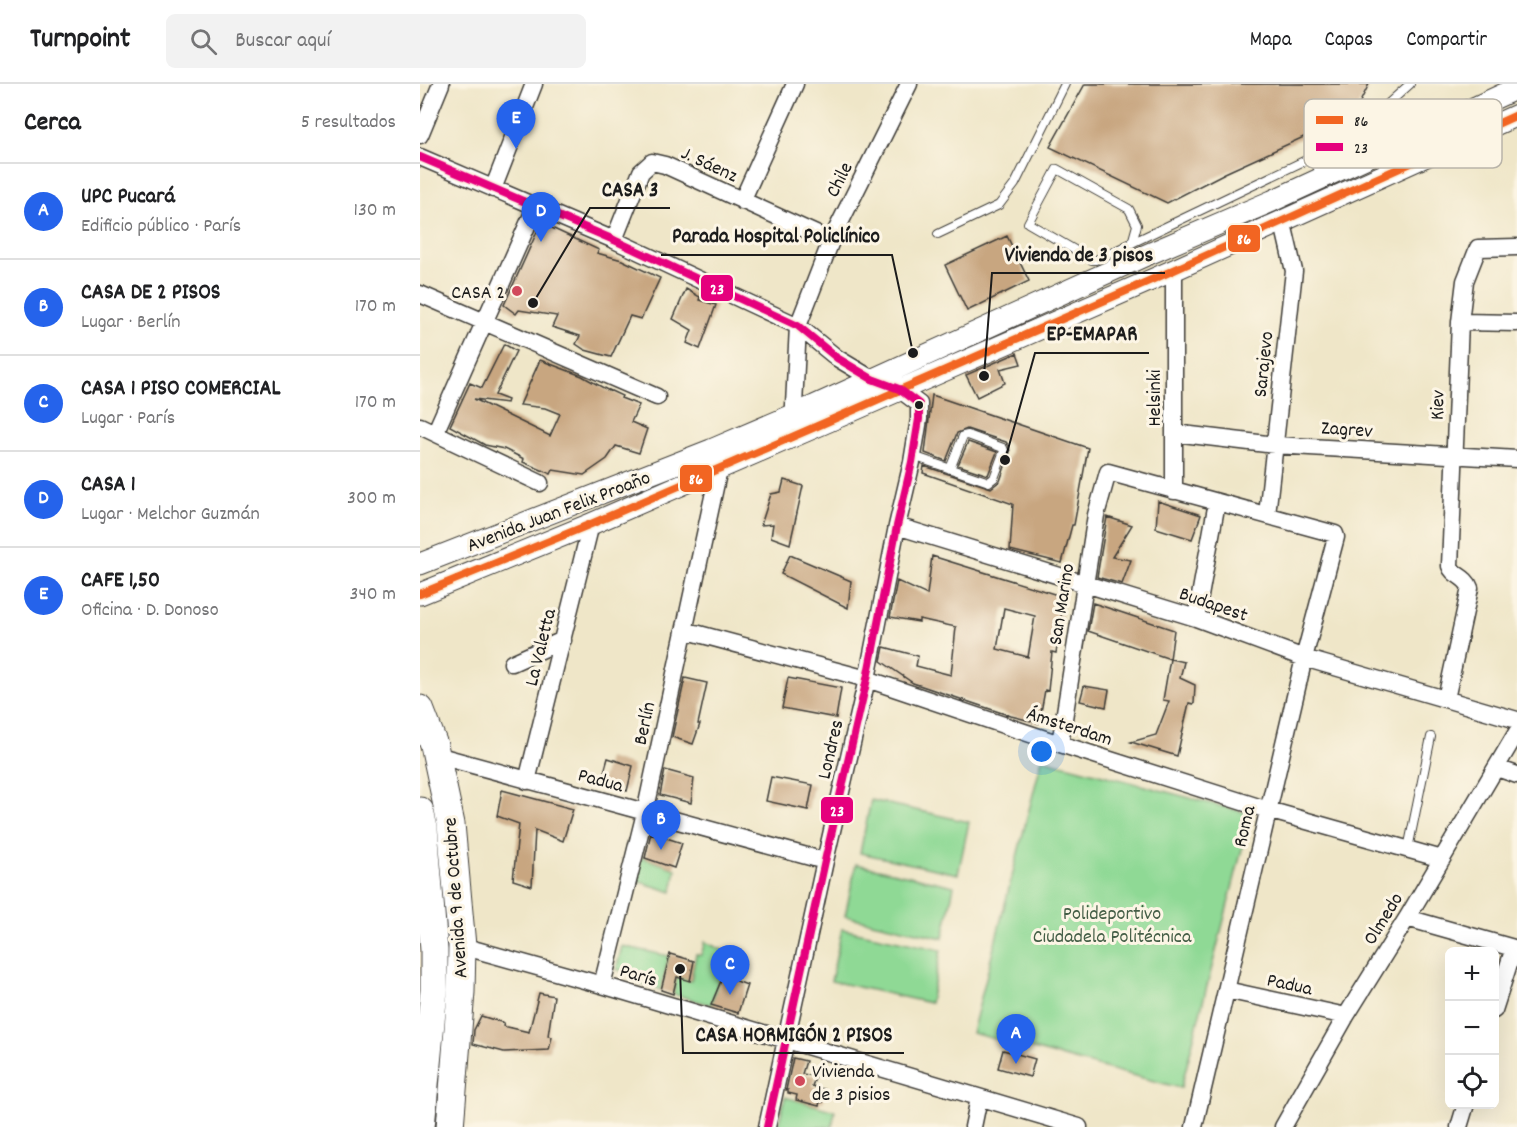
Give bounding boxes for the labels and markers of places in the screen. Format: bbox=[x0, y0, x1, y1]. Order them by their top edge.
pin: E bbox=[496, 100, 536, 149]
callout: CASA 3 bbox=[590, 169, 670, 208]
pin: D bbox=[522, 192, 560, 242]
callout: Parada Hospital Policlínico bbox=[661, 216, 892, 255]
callout: Vivienda de 3 pisos bbox=[992, 234, 1165, 273]
place label: CASA 2 bbox=[451, 280, 505, 308]
marker: CASA 2 bbox=[510, 284, 524, 298]
callout: EP-EMAPAR bbox=[1035, 314, 1149, 353]
unlabelled marker bbox=[913, 399, 925, 411]
pin: B bbox=[642, 800, 680, 850]
pin: C bbox=[710, 946, 750, 995]
callout: CASA HORMIGÓN 2 PISOS bbox=[683, 1014, 904, 1053]
pin: A bbox=[996, 1014, 1036, 1064]
place label: Vivienda de 3 pisios bbox=[812, 1059, 891, 1110]
marker: Vivienda de 3 pisios bbox=[793, 1074, 807, 1088]

